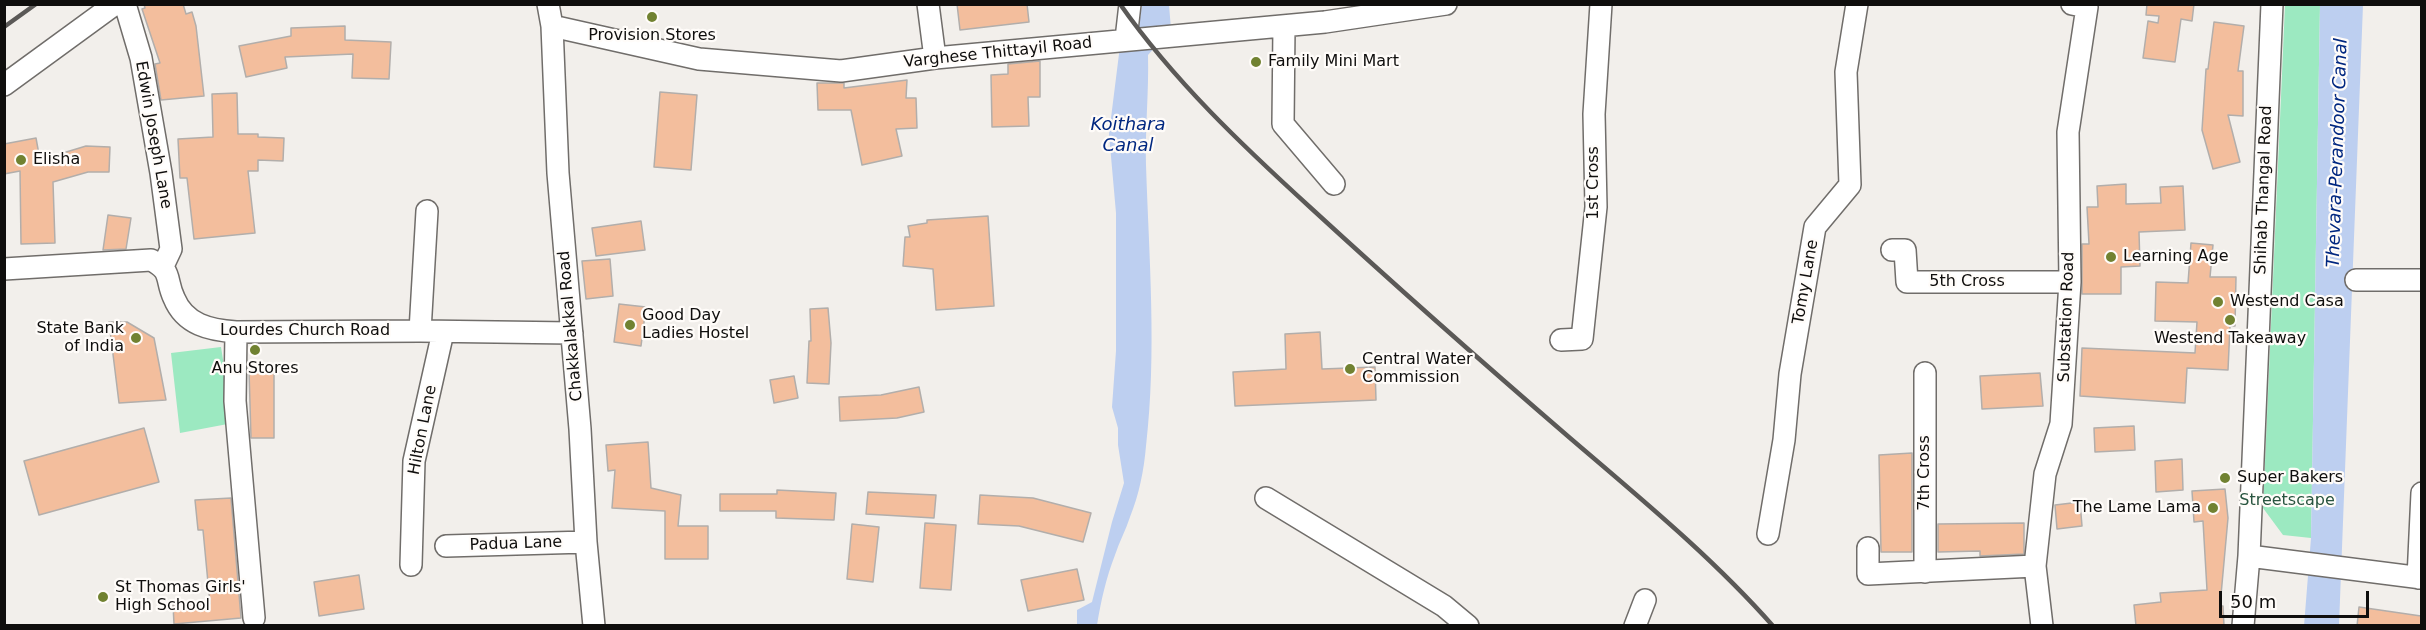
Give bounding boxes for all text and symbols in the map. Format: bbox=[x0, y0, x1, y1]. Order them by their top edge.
marker: Provision Stores bbox=[645, 10, 659, 24]
place label: Provision Stores bbox=[588, 26, 716, 46]
street label: Varghese Thittayil Road bbox=[903, 34, 1093, 72]
water label: Thevara-Perandoor Canal bbox=[2323, 38, 2353, 268]
place label: Family Mini Mart bbox=[1268, 52, 1399, 72]
marker: Family Mini Mart bbox=[1249, 55, 1263, 69]
street label: Edwin Joseph Lane bbox=[131, 60, 175, 210]
street label: Shihab Thangal Road bbox=[2251, 105, 2277, 275]
water label: Koithara Canal bbox=[1090, 114, 1166, 156]
street label: 1st Cross bbox=[1584, 146, 1604, 220]
place label: Elisha bbox=[33, 150, 80, 170]
marker: Elisha bbox=[14, 153, 28, 167]
street label: Tomy Lane bbox=[1789, 238, 1823, 326]
place label: Learning Age bbox=[2123, 247, 2228, 267]
street label: Chakkalakkal Road bbox=[555, 250, 587, 402]
marker: Learning Age bbox=[2104, 250, 2118, 264]
street label: Substation Road bbox=[2055, 251, 2079, 383]
street label: 5th Cross bbox=[1929, 272, 2005, 292]
place label: Westend Casa bbox=[2230, 292, 2344, 312]
marker: Westend Casa bbox=[2211, 295, 2225, 309]
place label: Good Day Ladies Hostel bbox=[642, 306, 749, 344]
marker: Westend Takeaway bbox=[2223, 313, 2237, 327]
marker: Good Day Ladies Hostel bbox=[623, 318, 637, 332]
place label: State Bank of India bbox=[36, 319, 124, 357]
street label: Lourdes Church Road bbox=[220, 321, 390, 341]
place label: Westend Takeaway bbox=[2154, 329, 2306, 349]
marker: State Bank of India bbox=[129, 331, 143, 345]
marker: Anu Stores bbox=[248, 343, 262, 357]
place label: Central Water Commission bbox=[1362, 350, 1473, 388]
place label: Anu Stores bbox=[212, 359, 298, 379]
marker: Central Water Commission bbox=[1343, 362, 1357, 376]
street label: Hilton Lane bbox=[405, 384, 441, 476]
street label: 7th Cross bbox=[1915, 435, 1935, 511]
place label: Super Bakers bbox=[2237, 468, 2343, 488]
marker: Super Bakers bbox=[2218, 471, 2232, 485]
park label: Streetscape bbox=[2239, 491, 2335, 511]
place label: The Lame Lama bbox=[2073, 498, 2201, 518]
marker: The Lame Lama bbox=[2206, 501, 2220, 515]
street label: Padua Lane bbox=[469, 533, 563, 555]
place label: St Thomas Girls' High School bbox=[115, 578, 246, 616]
scale bar bbox=[2222, 579, 2372, 617]
marker: St Thomas Girls' High School bbox=[96, 590, 110, 604]
text: 50 m bbox=[2230, 591, 2276, 612]

